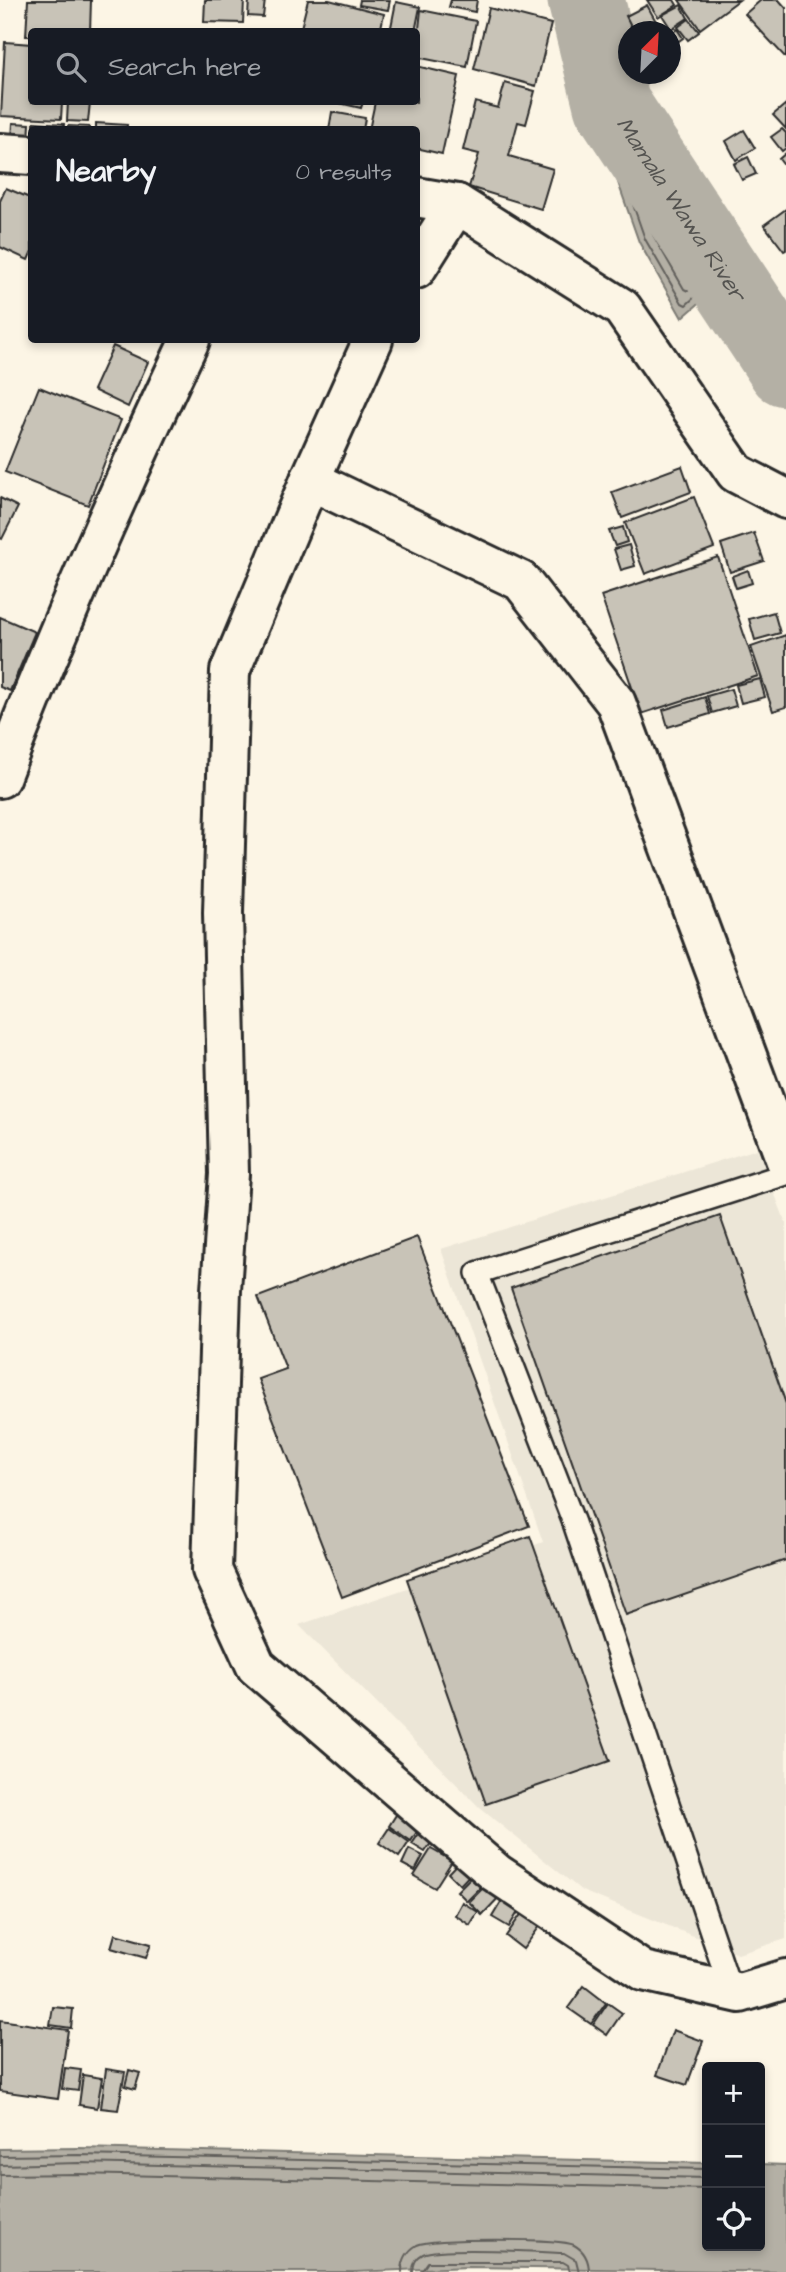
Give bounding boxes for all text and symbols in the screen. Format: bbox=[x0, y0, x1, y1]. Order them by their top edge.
north arrow bbox=[618, 21, 681, 84]
search box bbox=[28, 28, 420, 105]
icon: search bbox=[52, 48, 90, 86]
text: Search here bbox=[108, 49, 261, 85]
water label: Mamala Wawa River bbox=[608, 111, 755, 309]
text: Nearby bbox=[56, 151, 156, 193]
text: 0 results bbox=[295, 156, 392, 188]
map controls bbox=[702, 2062, 765, 2251]
button: + bbox=[702, 2062, 765, 2125]
button: − bbox=[702, 2125, 765, 2188]
button: locate bbox=[702, 2188, 765, 2251]

